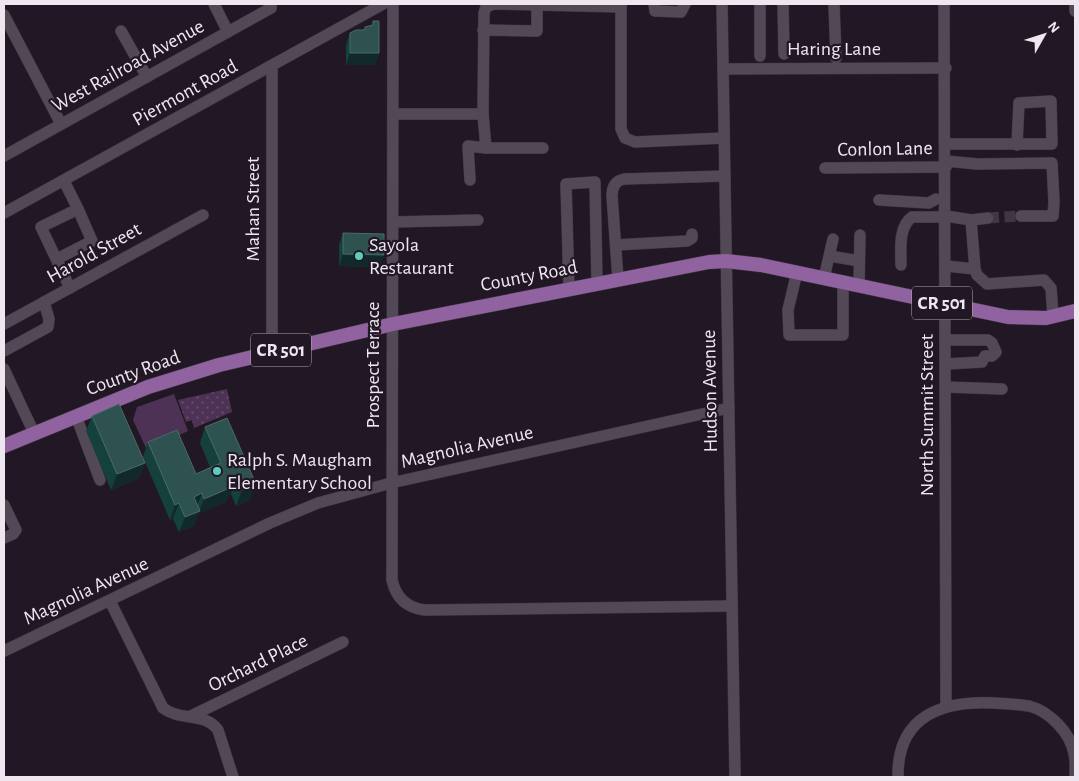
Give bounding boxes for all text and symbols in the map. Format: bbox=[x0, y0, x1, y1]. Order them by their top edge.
north arrow bbox=[1019, 10, 1069, 60]
street label: West Railroad Avenue bbox=[49, 16, 207, 116]
text: N bbox=[1045, 19, 1062, 36]
street label: Haring Lane bbox=[787, 39, 881, 59]
street label: Piermont Road bbox=[129, 56, 241, 130]
street label: Conlon Lane bbox=[837, 138, 933, 160]
street label: Mahan Street bbox=[243, 156, 263, 261]
street label: Harold Street bbox=[44, 219, 145, 287]
place label: Sayola Restaurant bbox=[369, 235, 454, 278]
marker: Sayola Restaurant bbox=[353, 250, 365, 262]
street label: County Road bbox=[479, 257, 579, 295]
road number: CR 501 bbox=[912, 286, 972, 320]
street label: Prospect Terrace bbox=[363, 301, 383, 429]
street label: Hudson Avenue bbox=[699, 329, 721, 453]
street label: North Summit Street bbox=[917, 333, 937, 496]
road number: CR 501 bbox=[251, 334, 311, 366]
street label: County Road bbox=[83, 347, 183, 399]
street label: Magnolia Avenue bbox=[399, 422, 535, 472]
place label: Ralph S. Maugham Elementary School bbox=[227, 450, 372, 493]
marker: Ralph S. Maugham Elementary School bbox=[211, 465, 223, 477]
street label: Magnolia Avenue bbox=[20, 553, 152, 629]
street label: Orchard Place bbox=[205, 630, 311, 696]

